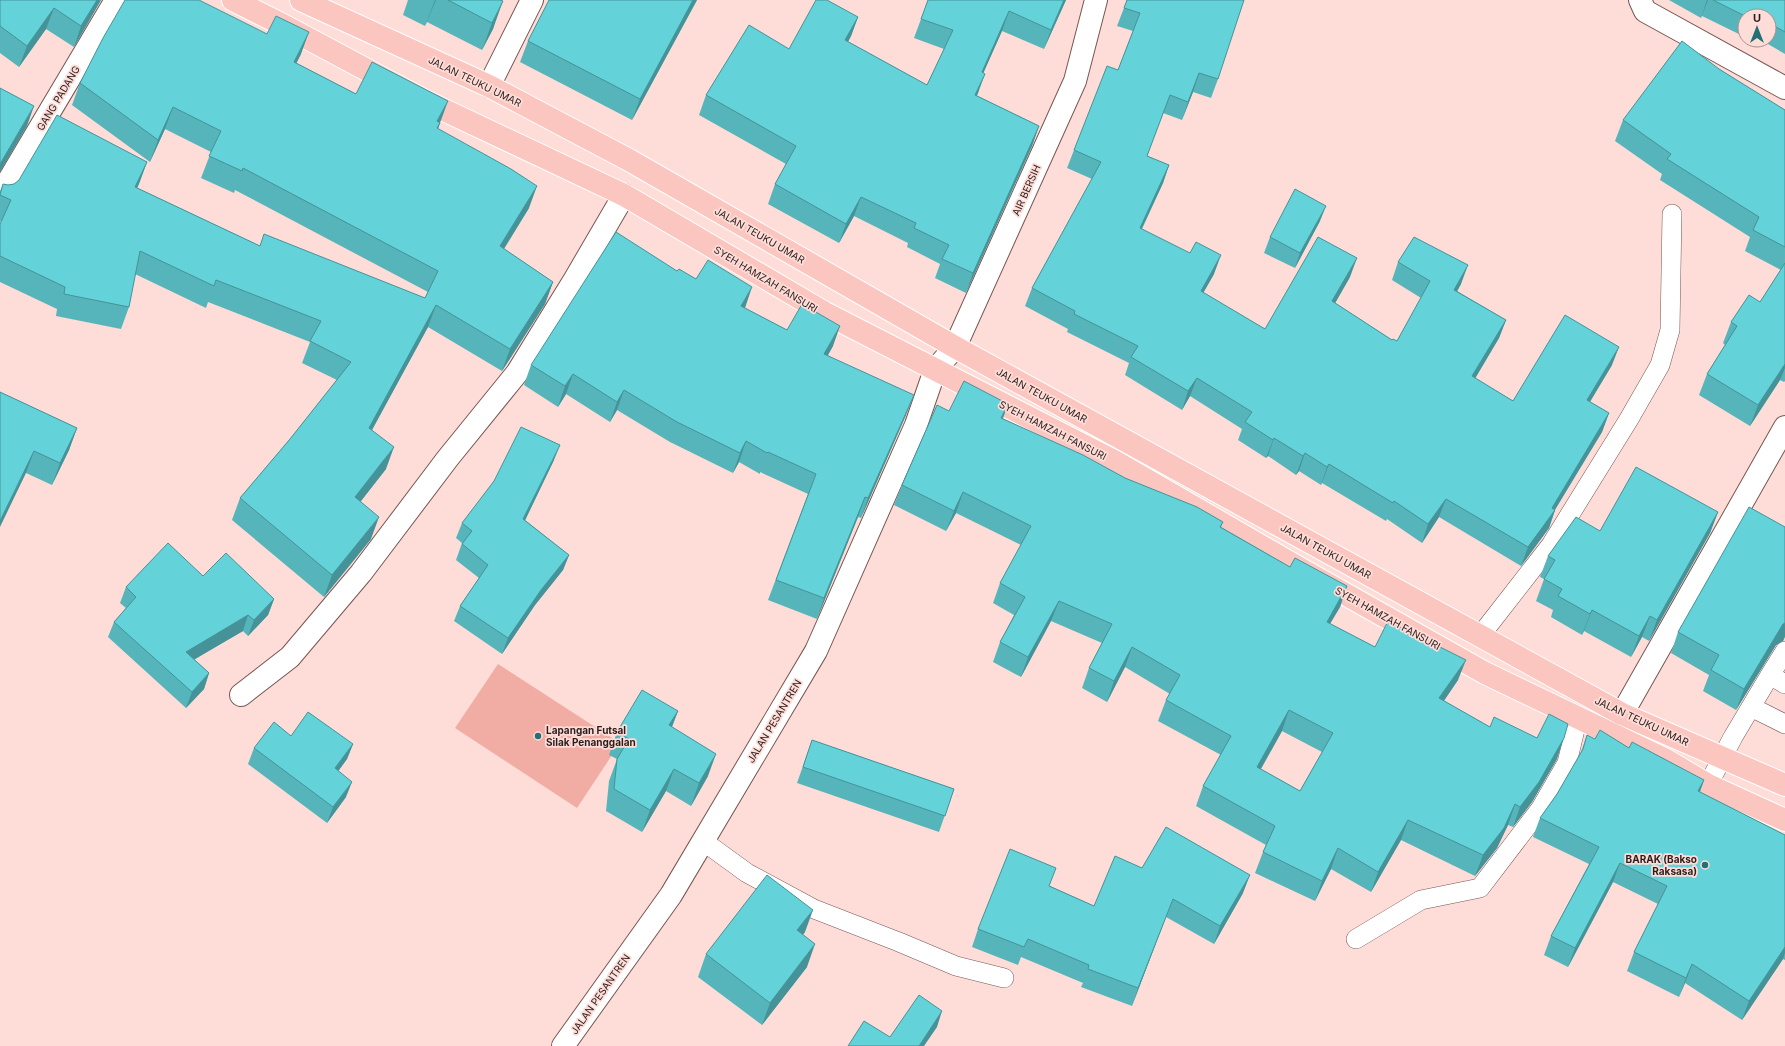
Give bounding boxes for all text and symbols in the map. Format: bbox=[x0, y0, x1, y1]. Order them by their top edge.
north arrow bbox=[1737, 8, 1777, 48]
text: U bbox=[1753, 11, 1761, 25]
street label: JALAN TEUKU UMAR bbox=[427, 53, 524, 109]
street label: GANG PADANG bbox=[34, 64, 82, 132]
street label: AIR BERSIH bbox=[1009, 163, 1043, 217]
street label: JALAN TEUKU UMAR bbox=[713, 204, 808, 266]
street label: SYEH HAMZAH FANSURI bbox=[712, 243, 820, 315]
street label: JALAN TEUKU UMAR bbox=[994, 365, 1090, 425]
street label: SYEH HAMZAH FANSURI bbox=[997, 398, 1109, 462]
street label: JALAN TEUKU UMAR bbox=[1278, 521, 1374, 581]
street label: SYEH HAMZAH FANSURI bbox=[1333, 584, 1443, 652]
street label: JALAN PESANTREN bbox=[744, 677, 804, 765]
street label: JALAN TEUKU UMAR bbox=[1593, 694, 1691, 748]
place label: Lapangan Futsal Silak Penanggalan bbox=[546, 724, 636, 749]
marker: Lapangan Futsal Silak Penanggalan bbox=[533, 731, 543, 741]
place label: BARAK (Bakso Raksasa) bbox=[1626, 853, 1697, 877]
marker: BARAK (Bakso Raksasa) bbox=[1700, 860, 1710, 870]
street label: JALAN PESANTREN bbox=[568, 952, 632, 1036]

